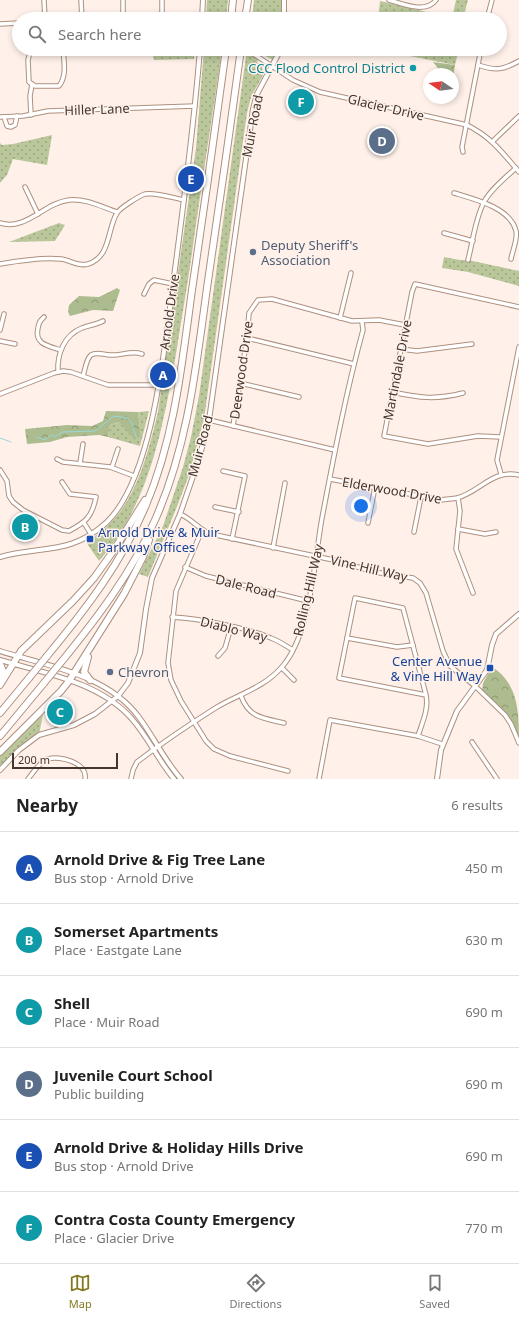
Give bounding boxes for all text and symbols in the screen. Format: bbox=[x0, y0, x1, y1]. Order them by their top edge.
search box bbox=[12, 12, 507, 56]
icon: search bbox=[26, 23, 48, 45]
text: Search here bbox=[58, 24, 141, 44]
place label: CCC Flood Control District bbox=[248, 59, 405, 77]
marker: CCC Flood Control District bbox=[408, 63, 418, 73]
north arrow bbox=[423, 68, 459, 104]
pin: F bbox=[288, 87, 314, 117]
street label: Glacier Drive bbox=[346, 89, 426, 125]
street label: Muir Road bbox=[237, 93, 267, 159]
street label: Hiller Lane bbox=[64, 99, 130, 119]
pin: D bbox=[369, 126, 395, 156]
pin: E bbox=[178, 164, 204, 194]
place label: Deputy Sheriff's Association bbox=[261, 236, 358, 269]
marker: Deputy Sheriff's Association bbox=[248, 247, 258, 257]
street label: Arnold Drive bbox=[155, 273, 183, 351]
street label: Martindale Drive bbox=[378, 318, 416, 422]
street label: Deerwood Drive bbox=[225, 320, 257, 420]
pin: A bbox=[150, 360, 176, 390]
street label: Muir Road bbox=[183, 413, 217, 479]
street label: Elderwood Drive bbox=[341, 472, 443, 508]
your location bbox=[351, 496, 371, 516]
pin: B bbox=[12, 512, 38, 542]
place label: Arnold Drive & Muir Parkway Offices bbox=[98, 523, 220, 556]
marker: Arnold Drive & Muir Parkway Offices bbox=[85, 534, 95, 544]
street label: Rolling Hill Way bbox=[289, 542, 327, 638]
street label: Vine Hill Way bbox=[329, 550, 410, 586]
street label: Dale Road bbox=[214, 570, 278, 602]
street label: Diablo Way bbox=[199, 612, 270, 646]
place label: Center Avenue & Vine Hill Way bbox=[390, 652, 482, 685]
place label: Chevron bbox=[118, 663, 169, 681]
marker: Center Avenue & Vine Hill Way bbox=[485, 663, 495, 673]
marker: Chevron bbox=[105, 667, 115, 677]
pin: C bbox=[47, 697, 73, 727]
scale bar bbox=[12, 751, 118, 770]
text: 200 m bbox=[18, 752, 50, 767]
text: Nearby bbox=[16, 794, 78, 817]
text: 6 results bbox=[451, 796, 503, 814]
text: Arnold Drive & Fig Tree Lane bbox=[54, 849, 265, 869]
text: A bbox=[25, 859, 34, 877]
text: 450 m bbox=[465, 859, 503, 877]
text: Bus stop · Arnold Drive bbox=[54, 869, 194, 887]
text: Somerset Apartments bbox=[54, 921, 218, 941]
text: B bbox=[25, 931, 33, 949]
text: 630 m bbox=[465, 931, 503, 949]
text: Place · Eastgate Lane bbox=[54, 941, 182, 959]
text: Shell bbox=[54, 993, 90, 1013]
text: C bbox=[25, 1003, 33, 1021]
text: 690 m bbox=[465, 1003, 503, 1021]
text: Place · Muir Road bbox=[54, 1013, 160, 1031]
text: Juvenile Court School bbox=[54, 1065, 213, 1085]
text: D bbox=[24, 1075, 34, 1093]
text: 690 m bbox=[465, 1075, 503, 1093]
text: Public building bbox=[54, 1085, 144, 1103]
text: Arnold Drive & Holiday Hills Drive bbox=[54, 1137, 304, 1157]
text: E bbox=[25, 1147, 33, 1165]
text: 690 m bbox=[465, 1147, 503, 1165]
text: Bus stop · Arnold Drive bbox=[54, 1157, 194, 1175]
text: Contra Costa County Emergency bbox=[54, 1209, 295, 1229]
text: F bbox=[25, 1219, 33, 1237]
text: 770 m bbox=[465, 1219, 503, 1237]
text: Place · Glacier Drive bbox=[54, 1229, 174, 1247]
tab: Map bbox=[69, 1272, 92, 1311]
tab: Directions bbox=[229, 1272, 282, 1311]
tab: Saved bbox=[419, 1272, 450, 1311]

